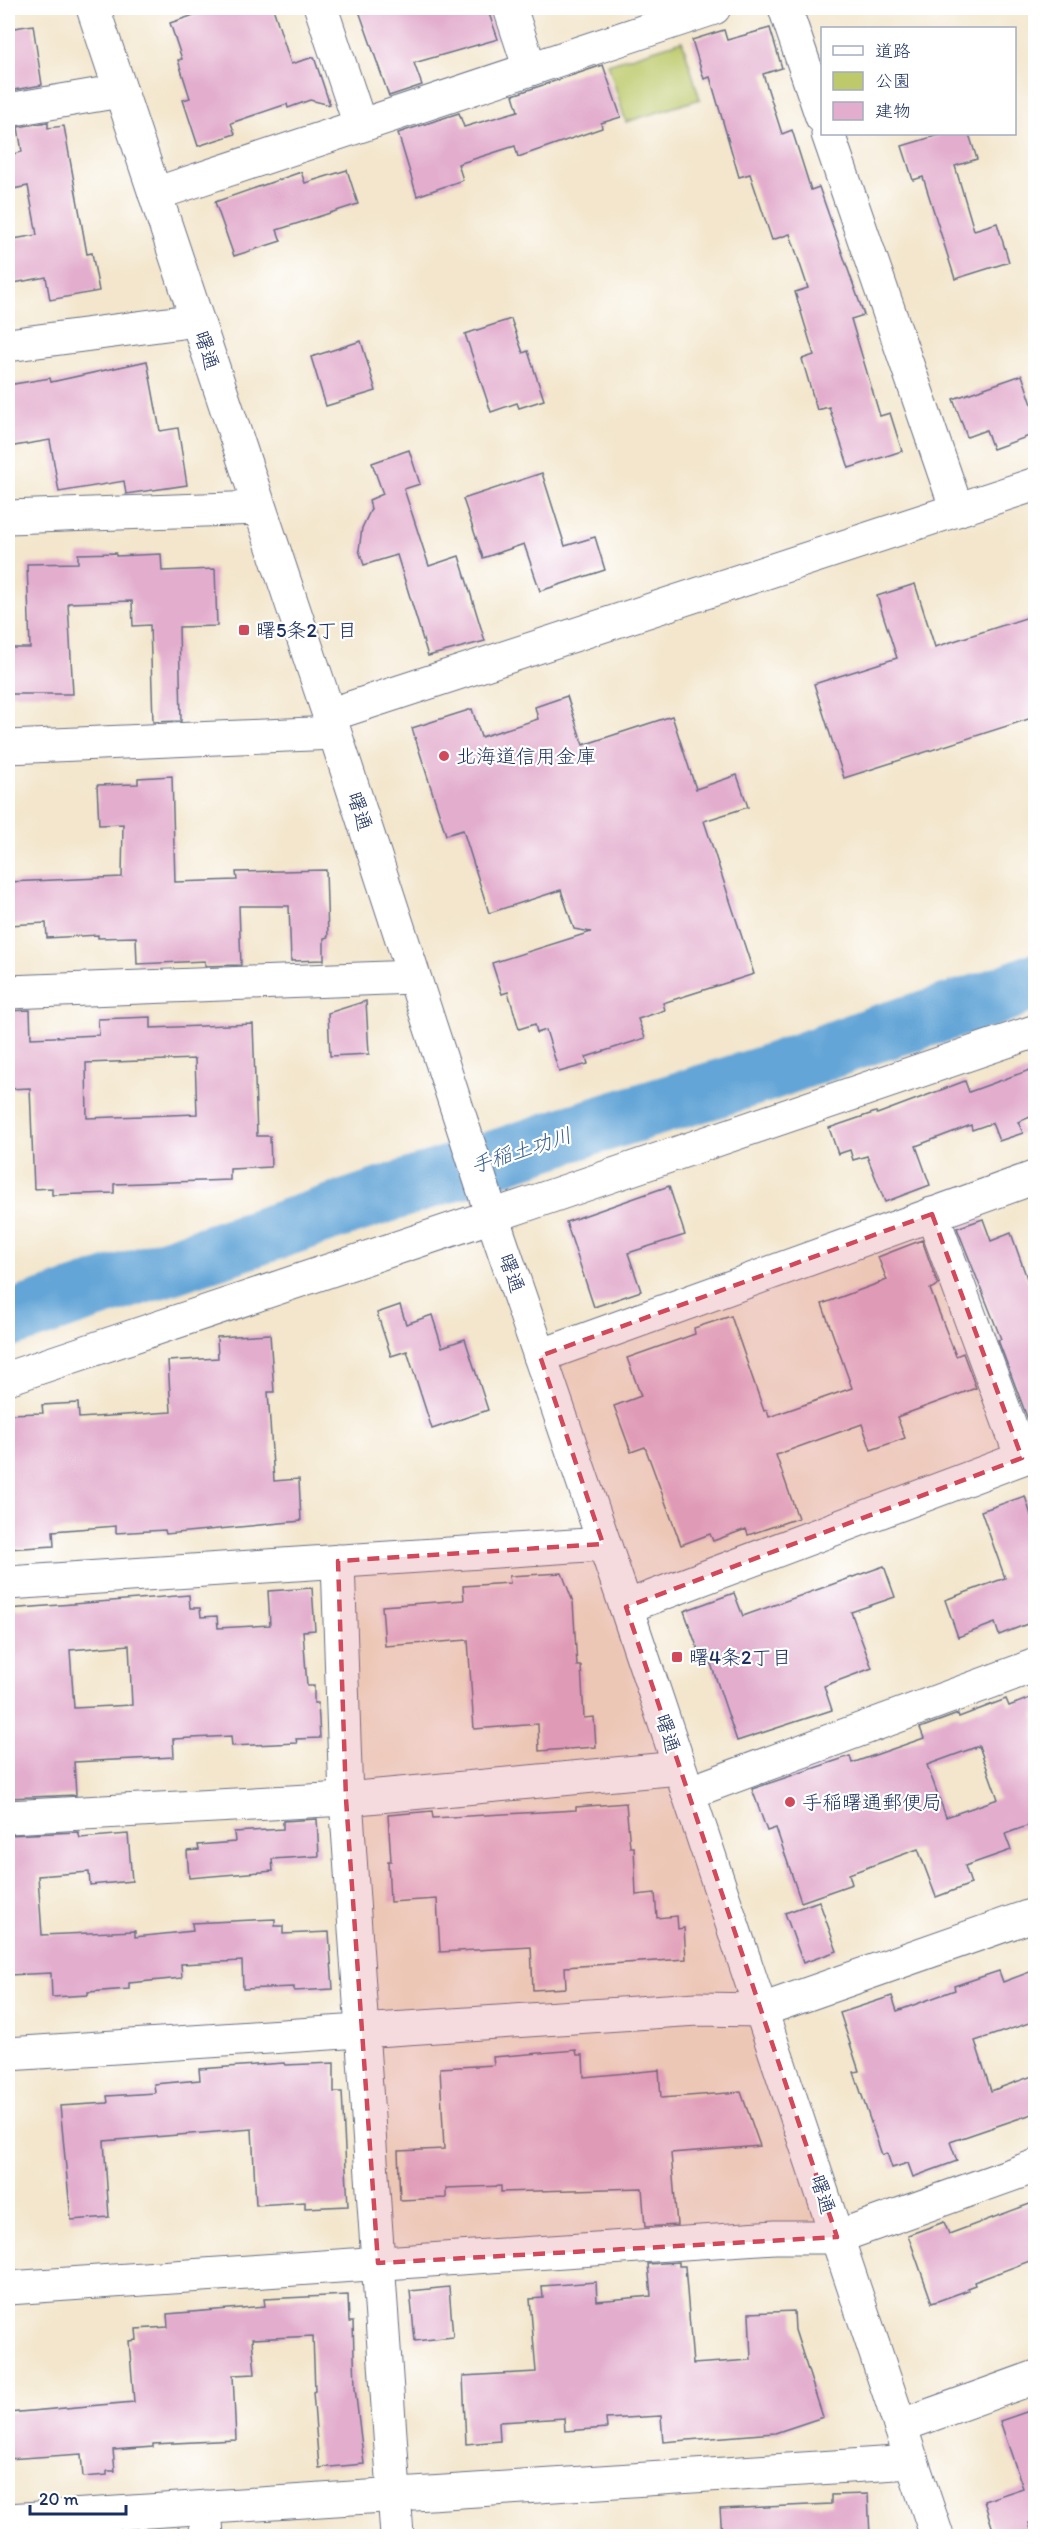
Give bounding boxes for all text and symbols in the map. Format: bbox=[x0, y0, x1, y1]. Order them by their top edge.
legend bbox=[821, 27, 1016, 135]
text: 道路 bbox=[875, 40, 911, 62]
text: 公園 bbox=[875, 70, 911, 92]
text: 建物 bbox=[875, 100, 911, 122]
street label: 曙通 bbox=[189, 327, 225, 373]
place label: 曙5条2丁目 bbox=[256, 618, 357, 642]
marker: 曙5条2丁目 bbox=[237, 623, 251, 637]
place label: 北海道信用金庫 bbox=[456, 744, 596, 768]
marker: 北海道信用金庫 bbox=[437, 749, 451, 763]
street label: 曙通 bbox=[342, 788, 378, 834]
water label: 手稲土功川 bbox=[467, 1122, 575, 1178]
street label: 曙通 bbox=[494, 1250, 530, 1296]
place label: 曙4条2丁目 bbox=[689, 1645, 792, 1669]
marker: 曙4条2丁目 bbox=[670, 1650, 684, 1664]
street label: 曙通 bbox=[650, 1710, 686, 1756]
place label: 手稲曙通郵便局 bbox=[802, 1790, 942, 1814]
marker: 手稲曙通郵便局 bbox=[783, 1795, 797, 1809]
street label: 曙通 bbox=[805, 2171, 841, 2217]
scale bar bbox=[30, 2478, 126, 2516]
text: 20 m bbox=[39, 2488, 79, 2510]

